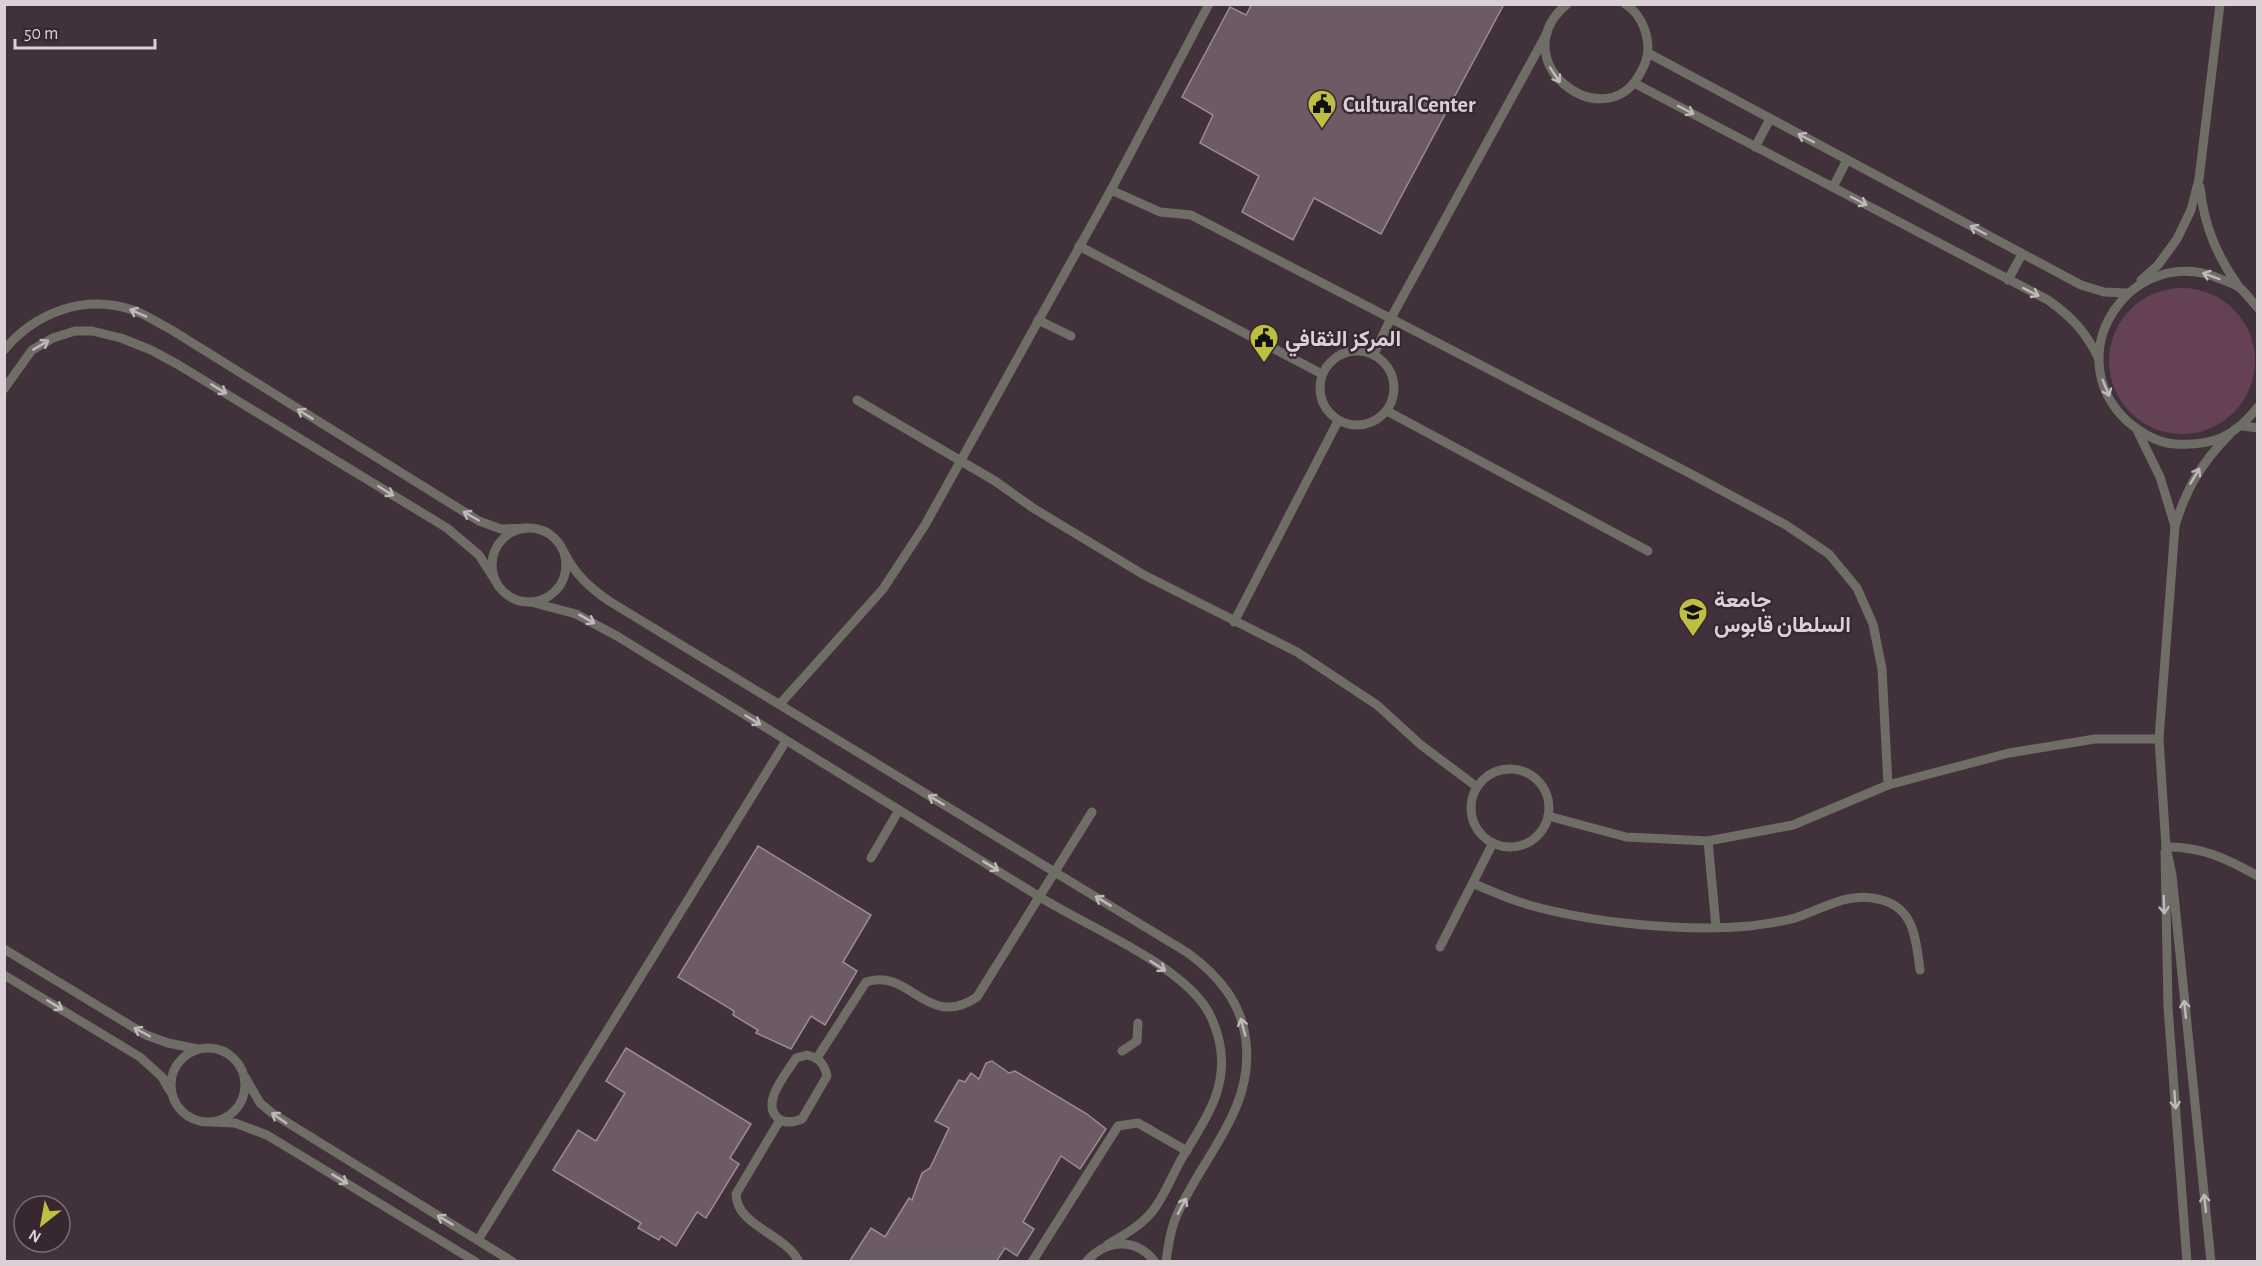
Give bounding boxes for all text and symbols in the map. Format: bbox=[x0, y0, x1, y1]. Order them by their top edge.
scale bar bbox=[15, 12, 154, 50]
text: 50 m bbox=[24, 25, 58, 43]
one-way arrow bbox=[1548, 66, 1561, 83]
public building icon: Cultural Center bbox=[1306, 88, 1338, 130]
place label: Cultural Center bbox=[1343, 94, 1476, 116]
one-way arrow bbox=[1677, 105, 1695, 117]
one-way arrow bbox=[1798, 132, 1815, 144]
one-way arrow bbox=[1849, 196, 1867, 207]
one-way arrow bbox=[1970, 224, 1987, 236]
one-way arrow bbox=[2203, 269, 2221, 280]
one-way arrow bbox=[2022, 286, 2040, 298]
one-way arrow bbox=[129, 307, 147, 318]
public building icon: المركز الثقافي bbox=[1248, 322, 1280, 364]
place label: المركز الثقافي bbox=[1285, 328, 1401, 357]
one-way arrow bbox=[32, 338, 49, 350]
one-way arrow bbox=[2101, 379, 2112, 397]
one-way arrow bbox=[210, 384, 227, 396]
one-way arrow bbox=[297, 407, 314, 419]
one-way arrow bbox=[2189, 468, 2201, 485]
one-way arrow bbox=[377, 485, 394, 497]
one-way arrow bbox=[463, 510, 480, 522]
place label: جامعة السلطان قابوس bbox=[1714, 589, 1851, 638]
school or university icon: جامعة السلطان قابوس bbox=[1677, 596, 1709, 638]
one-way arrow bbox=[577, 614, 595, 625]
one-way arrow bbox=[744, 715, 761, 727]
one-way arrow bbox=[928, 793, 945, 805]
one-way arrow bbox=[982, 860, 999, 872]
one-way arrow bbox=[1094, 895, 1111, 908]
one-way arrow bbox=[2159, 895, 2170, 915]
one-way arrow bbox=[1150, 960, 1167, 973]
one-way arrow bbox=[46, 1000, 63, 1012]
one-way arrow bbox=[2179, 1000, 2190, 1020]
one-way arrow bbox=[1237, 1018, 1249, 1037]
one-way arrow bbox=[134, 1026, 151, 1038]
one-way arrow bbox=[2170, 1090, 2181, 1109]
one-way arrow bbox=[272, 1112, 288, 1124]
one-way arrow bbox=[331, 1173, 348, 1185]
north arrow bbox=[12, 1194, 72, 1254]
one-way arrow bbox=[2199, 1194, 2210, 1214]
one-way arrow bbox=[1177, 1197, 1188, 1215]
one-way arrow bbox=[437, 1214, 454, 1226]
text: N bbox=[26, 1226, 44, 1246]

